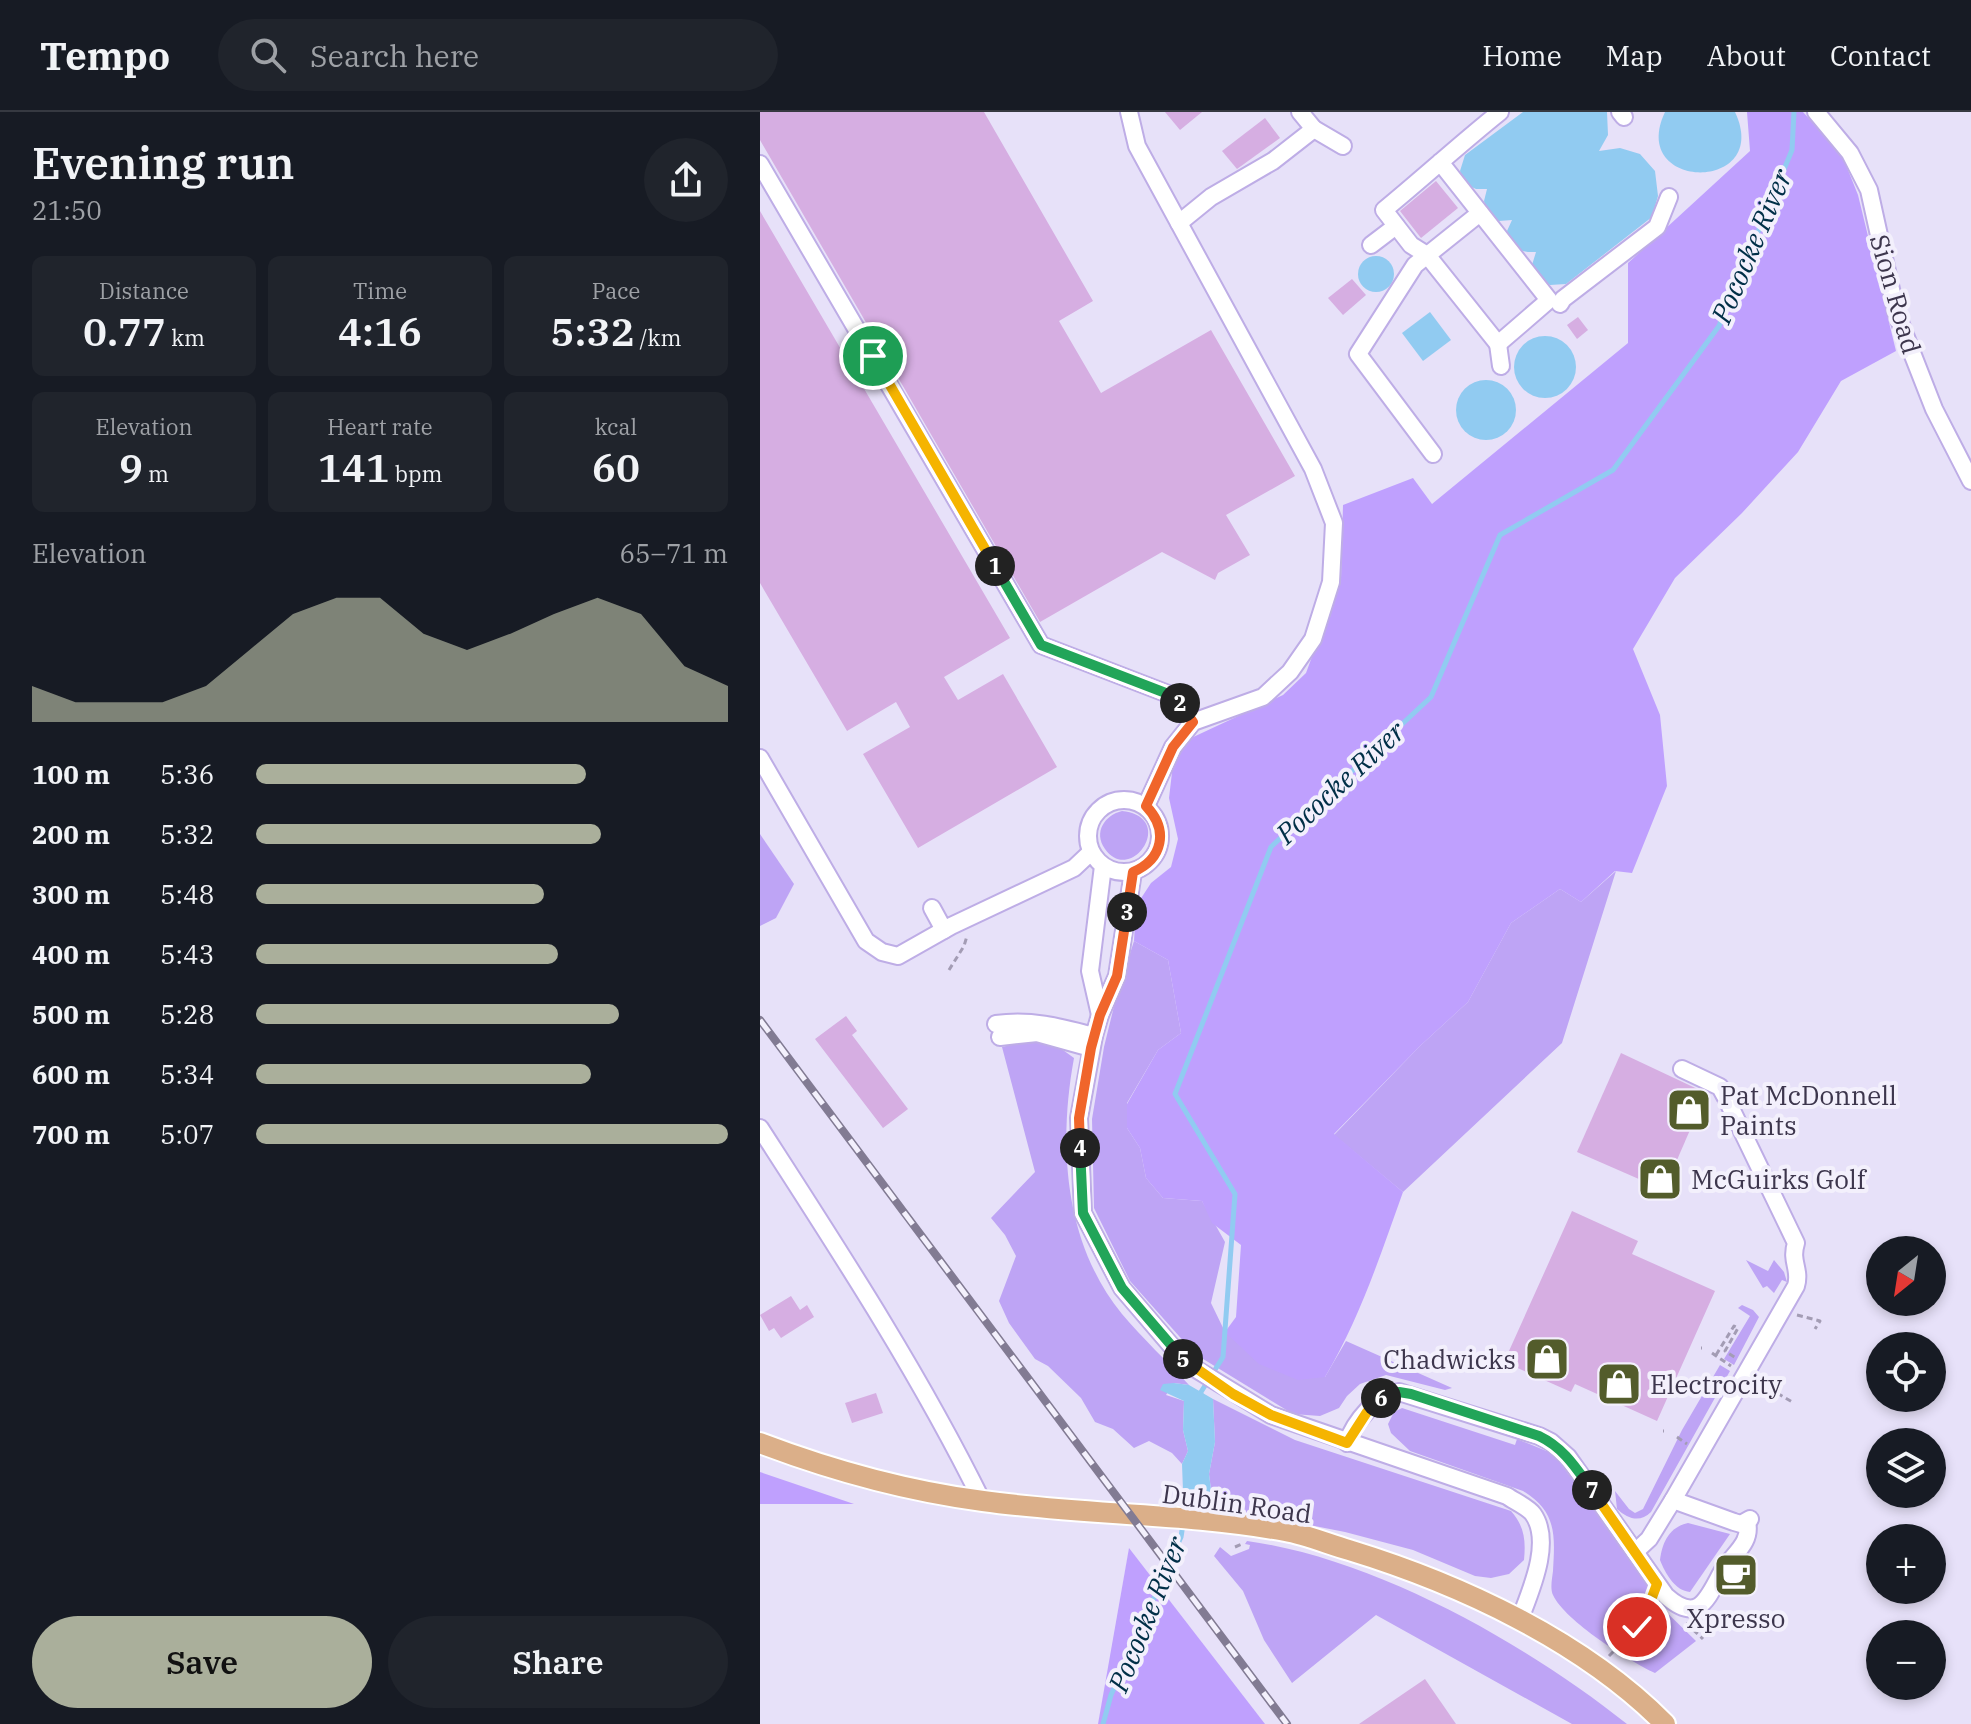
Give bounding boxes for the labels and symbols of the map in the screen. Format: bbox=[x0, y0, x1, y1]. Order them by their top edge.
water label: Pococke River bbox=[1702, 163, 1800, 330]
street label: Sion Road bbox=[1863, 230, 1929, 358]
pin bbox=[839, 322, 907, 390]
pin: 1 bbox=[975, 546, 1015, 586]
pin: 2 bbox=[1160, 683, 1200, 723]
water label: Pococke River bbox=[1267, 712, 1413, 852]
pin: 3 bbox=[1107, 892, 1147, 932]
place label: Pat McDonnell Paints bbox=[1720, 1078, 1897, 1142]
shop icon: Pat McDonnell Paints bbox=[1665, 1086, 1713, 1134]
pin: 4 bbox=[1060, 1128, 1100, 1168]
shop icon: McGuirks Golf bbox=[1636, 1155, 1684, 1203]
place label: McGuirks Golf bbox=[1691, 1162, 1868, 1196]
north arrow bbox=[1866, 1236, 1946, 1316]
shop icon: Chadwicks bbox=[1523, 1335, 1571, 1383]
pin: 5 bbox=[1163, 1339, 1203, 1379]
place label: Chadwicks bbox=[1383, 1342, 1516, 1376]
shop icon: Electrocity bbox=[1595, 1360, 1643, 1408]
place label: Electrocity bbox=[1650, 1367, 1782, 1401]
pin: 6 bbox=[1361, 1378, 1401, 1418]
pin: 7 bbox=[1572, 1470, 1612, 1510]
street label: Dublin Road bbox=[1160, 1476, 1314, 1530]
water label: Pococke River bbox=[1099, 1530, 1195, 1698]
cafe icon: Xpresso bbox=[1712, 1551, 1760, 1599]
pin bbox=[1603, 1593, 1671, 1661]
place label: Xpresso bbox=[1687, 1601, 1785, 1635]

